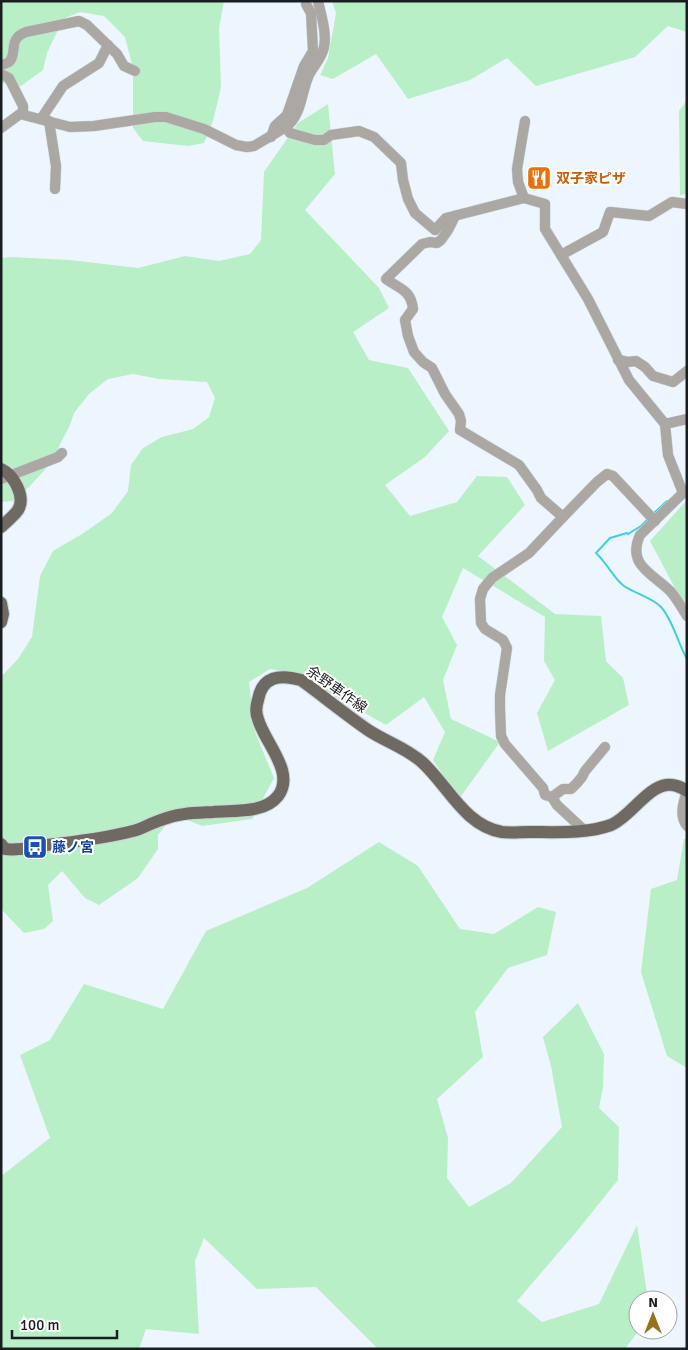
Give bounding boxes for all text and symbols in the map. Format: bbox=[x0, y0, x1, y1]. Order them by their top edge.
restaurant icon: 双子家ピザ bbox=[526, 165, 552, 191]
place label: 双子家ピザ bbox=[556, 170, 626, 187]
street label: 余野車作線 bbox=[303, 662, 370, 716]
bus stop icon: 藤ノ宮 bbox=[22, 834, 48, 860]
place label: 藤ノ宮 bbox=[52, 839, 94, 856]
north arrow bbox=[628, 1290, 678, 1340]
text: N bbox=[648, 1294, 658, 1311]
scale bar bbox=[12, 1308, 118, 1340]
text: 100 m bbox=[20, 1316, 60, 1334]

